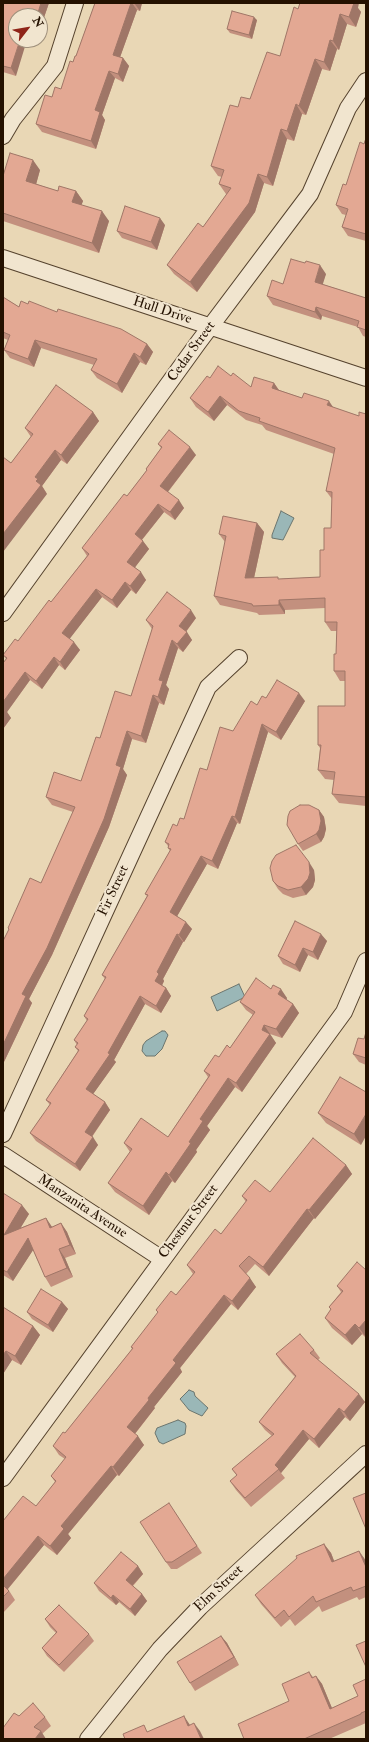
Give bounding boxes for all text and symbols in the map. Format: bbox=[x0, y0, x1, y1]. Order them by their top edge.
north arrow bbox=[8, 8, 48, 48]
text: N bbox=[30, 14, 46, 30]
street label: Hull Drive bbox=[131, 294, 193, 328]
street label: Cedar Street bbox=[164, 318, 220, 386]
street label: Fir Street bbox=[95, 863, 133, 919]
street label: Manzanita Avenue bbox=[34, 1172, 130, 1242]
street label: Chestnut Street bbox=[156, 1182, 222, 1262]
street label: Elm Street bbox=[191, 1562, 247, 1616]

